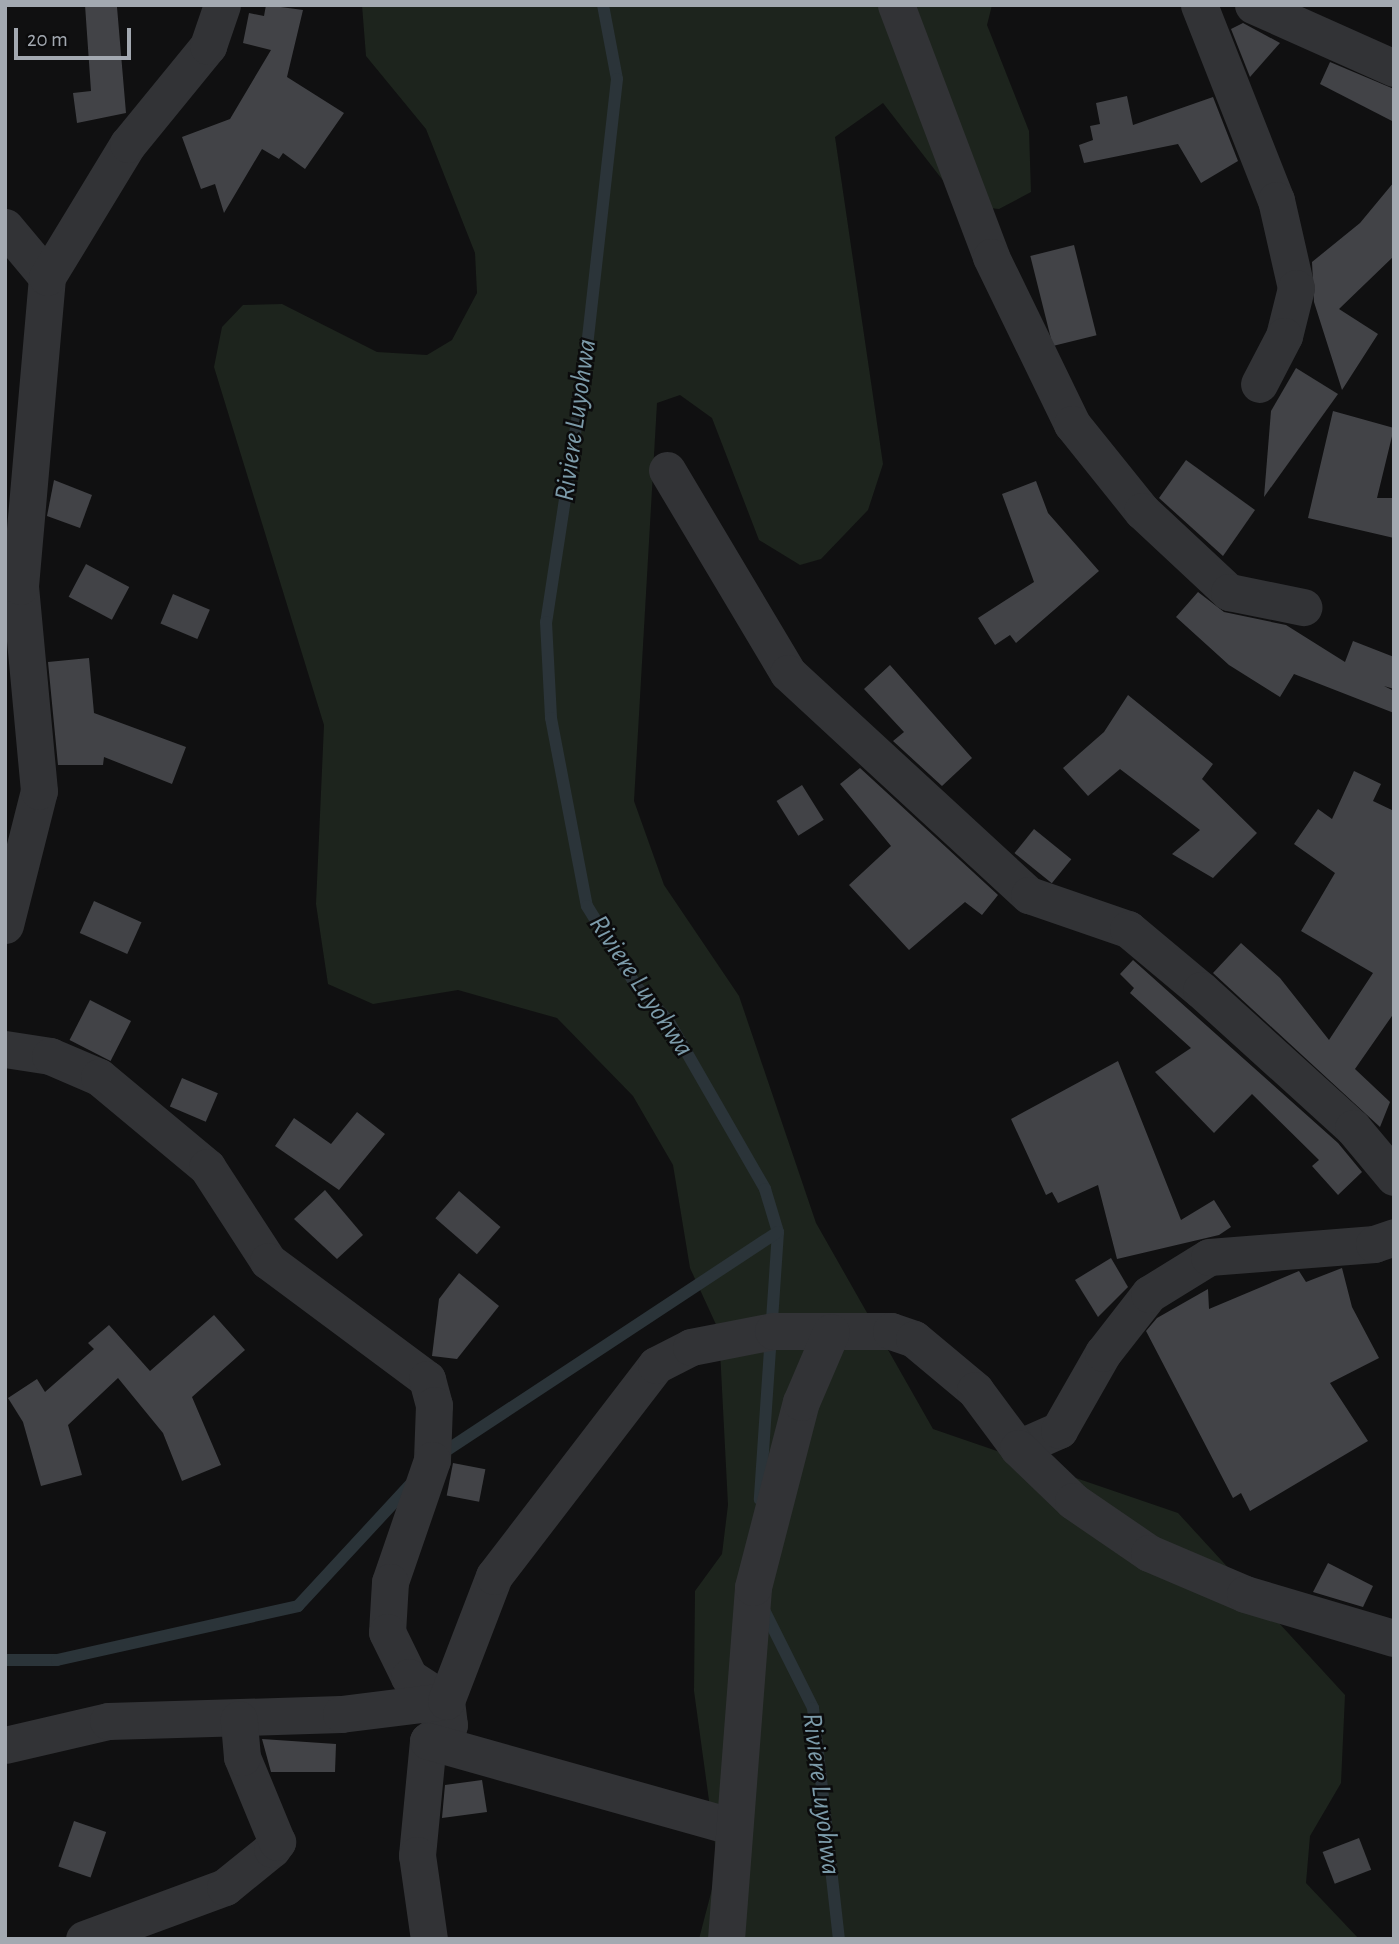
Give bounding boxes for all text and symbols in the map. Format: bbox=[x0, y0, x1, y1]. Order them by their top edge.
scale bar bbox=[18, 14, 135, 58]
text: 20 m bbox=[27, 29, 68, 50]
water label: Riviere Luyohwa bbox=[548, 337, 604, 503]
water label: Riviere Luyohwa bbox=[581, 909, 701, 1063]
water label: Riviere Luyohwa bbox=[794, 1711, 848, 1877]

